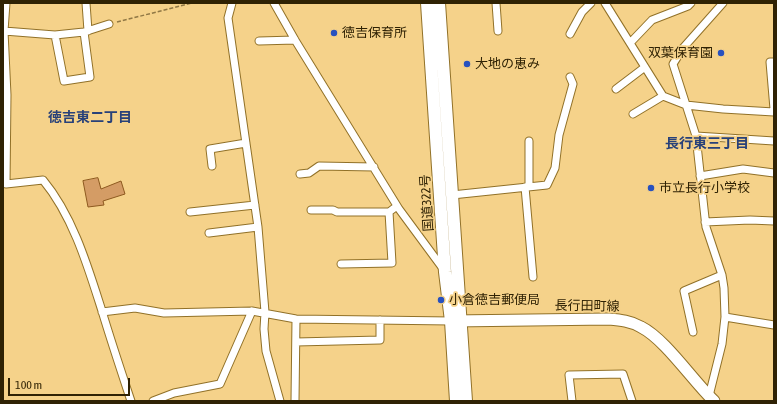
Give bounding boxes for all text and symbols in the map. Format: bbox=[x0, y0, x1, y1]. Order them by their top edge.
place label: 徳吉保育所 bbox=[342, 25, 407, 41]
marker: 徳吉保育所 bbox=[329, 28, 339, 38]
place label: 双葉保育園 bbox=[648, 45, 713, 61]
marker: 双葉保育園 bbox=[716, 48, 726, 58]
place label: 大地の恵み bbox=[475, 56, 540, 72]
marker: 大地の恵み bbox=[462, 59, 472, 69]
district label: 徳吉東二丁目 bbox=[48, 110, 132, 126]
district label: 長行東三丁目 bbox=[665, 136, 749, 152]
street label: 国道322号 bbox=[417, 174, 437, 232]
place label: 市立長行小学校 bbox=[659, 180, 750, 196]
marker: 市立長行小学校 bbox=[646, 183, 656, 193]
place label: 小倉徳吉郵便局 bbox=[449, 292, 540, 308]
marker: 小倉徳吉郵便局 bbox=[436, 295, 446, 305]
street label: 長行田町線 bbox=[554, 298, 620, 314]
scale bar bbox=[10, 370, 132, 396]
text: 100 m bbox=[15, 378, 42, 392]

